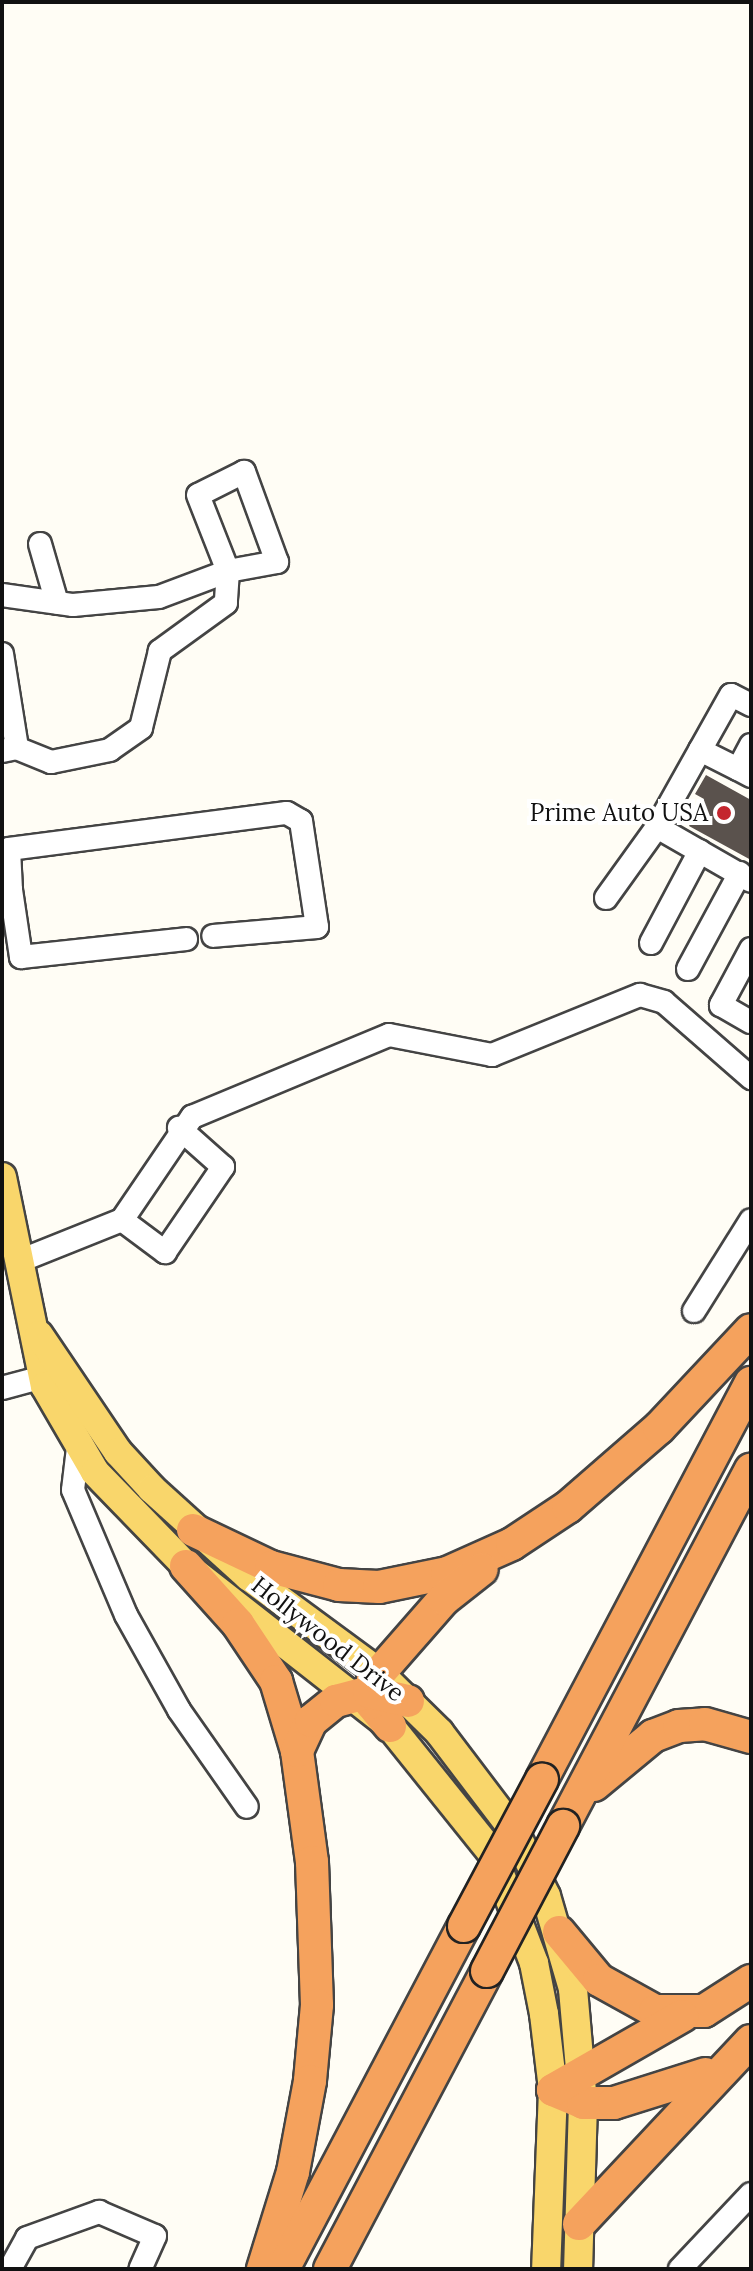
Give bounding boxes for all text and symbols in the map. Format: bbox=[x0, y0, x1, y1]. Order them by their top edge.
place label: Prime Auto USA bbox=[530, 799, 708, 827]
marker: Prime Auto USA bbox=[715, 804, 733, 822]
street label: Hollywood Drive bbox=[246, 1571, 410, 1707]

